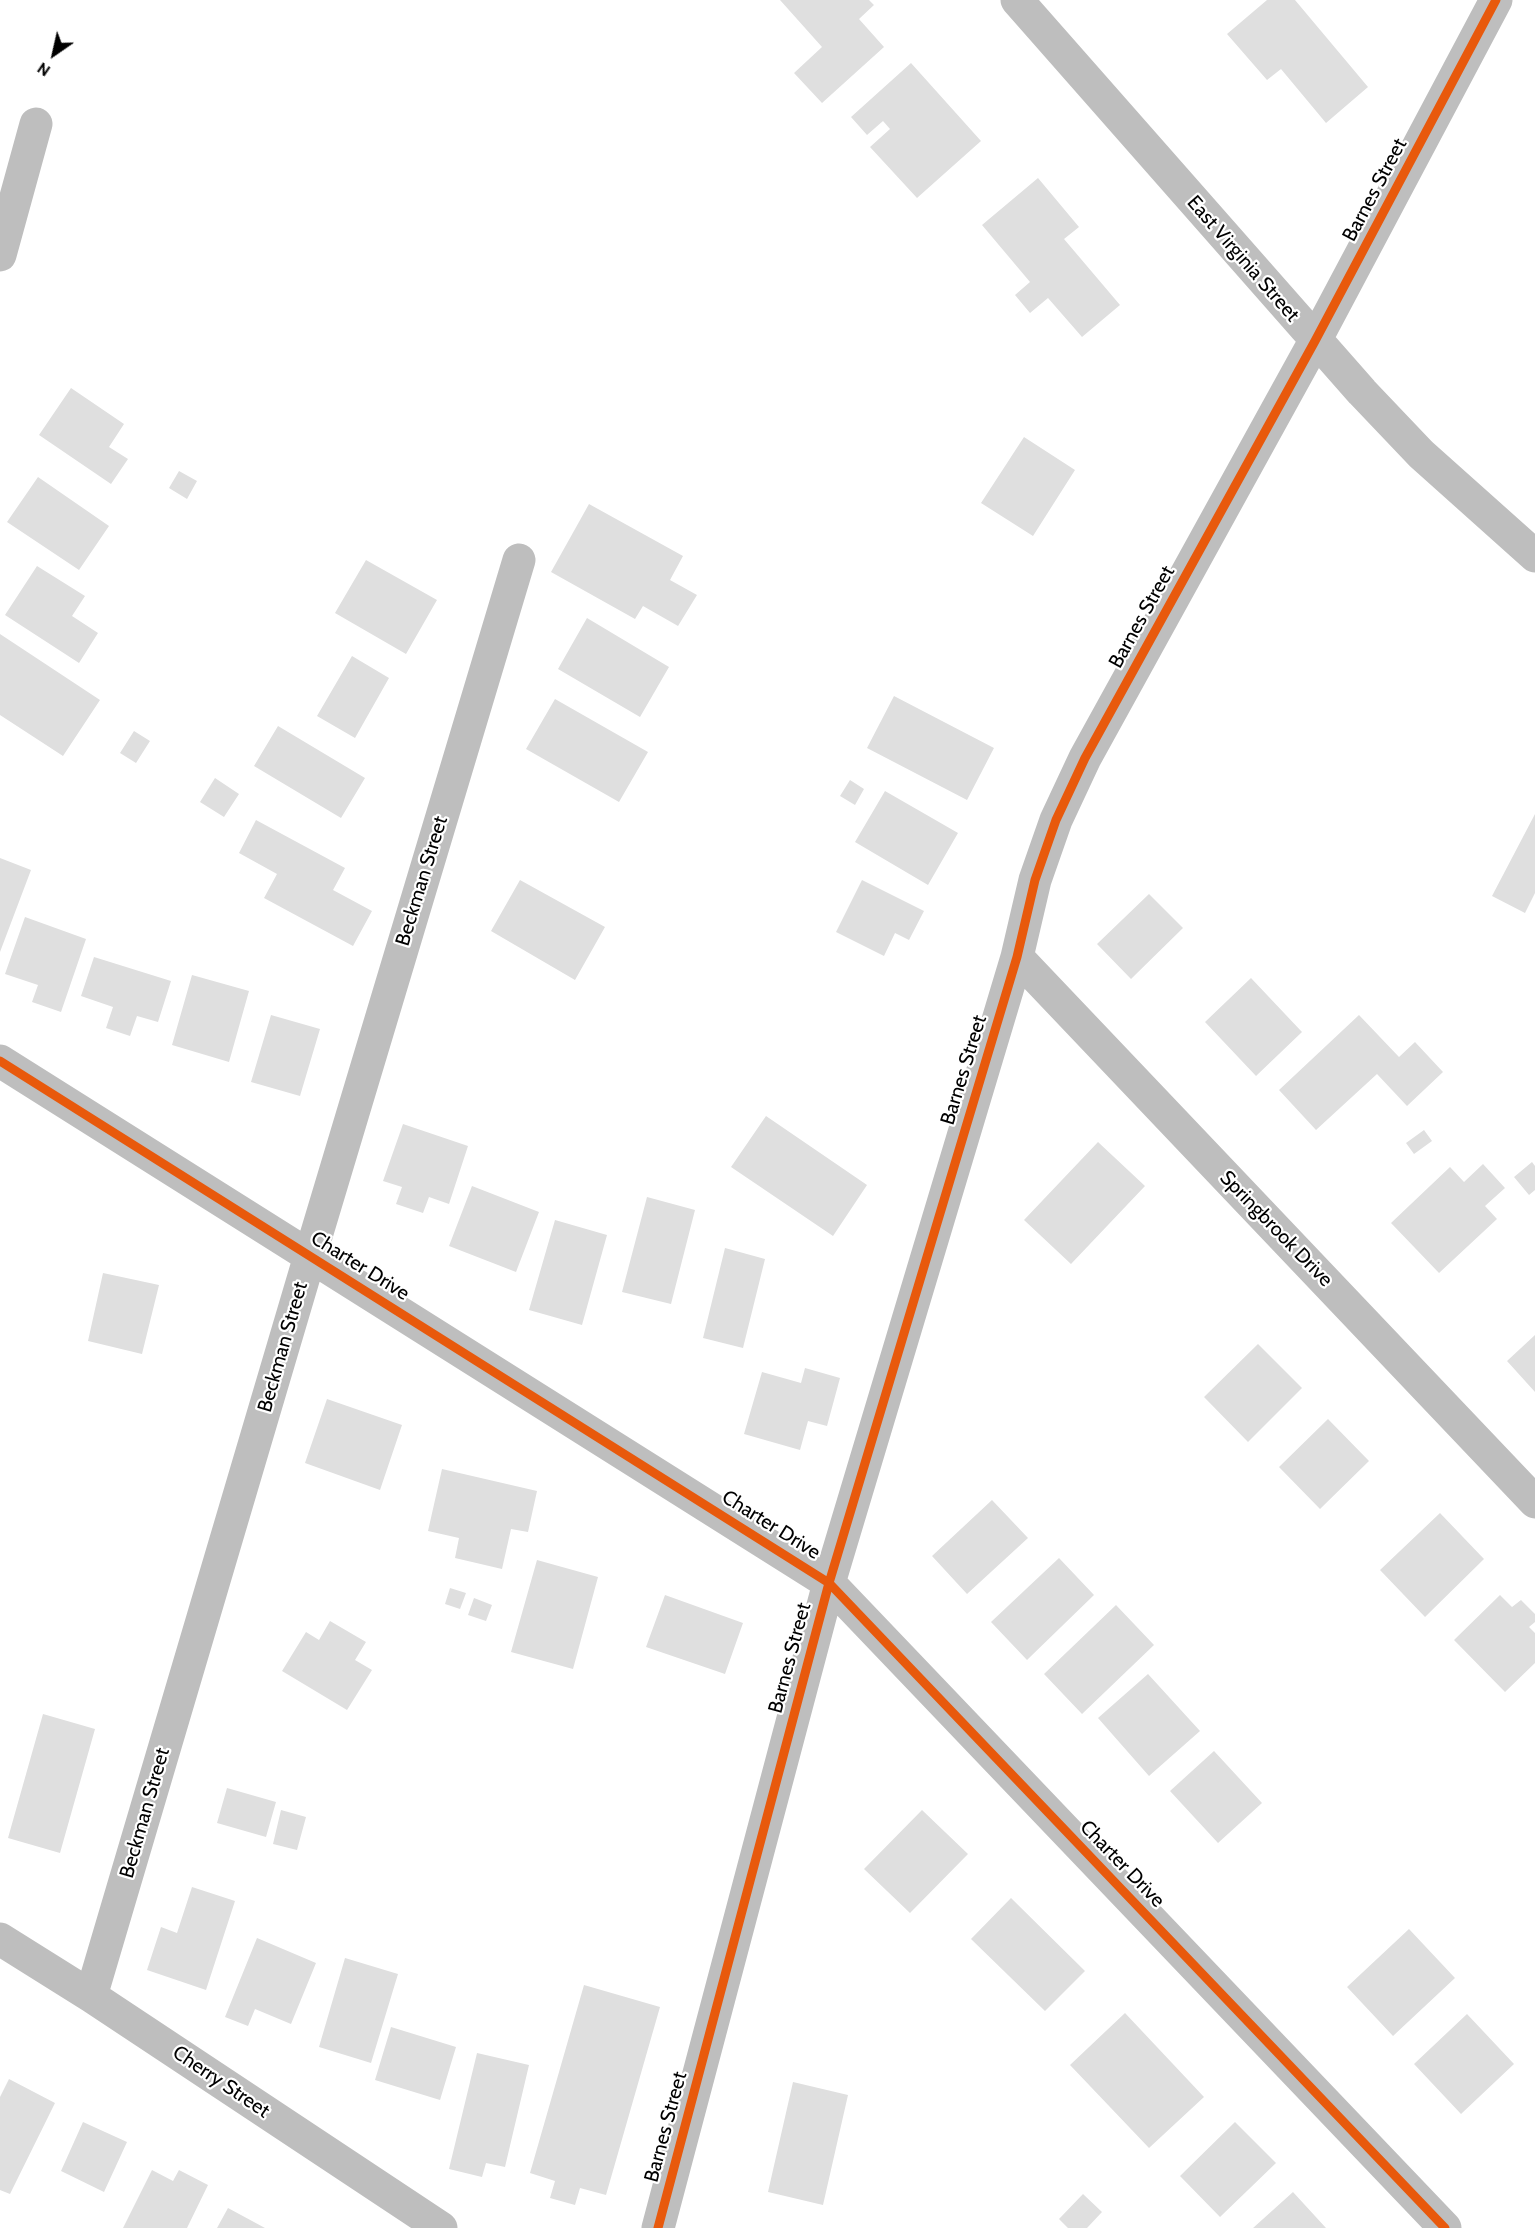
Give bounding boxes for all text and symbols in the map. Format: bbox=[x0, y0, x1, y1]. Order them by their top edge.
north arrow bbox=[24, 24, 84, 84]
text: N bbox=[34, 58, 54, 80]
street label: Barnes Street bbox=[1338, 134, 1412, 246]
street label: East Virginia Street bbox=[1182, 191, 1304, 327]
street label: Barnes Street bbox=[1104, 562, 1180, 672]
street label: Beckman Street bbox=[391, 813, 453, 949]
street label: Barnes Street bbox=[936, 1012, 992, 1128]
street label: Springbrook Drive bbox=[1215, 1166, 1337, 1292]
street label: Charter Drive bbox=[306, 1226, 414, 1306]
street label: Beckman Street bbox=[253, 1279, 313, 1415]
street label: Charter Drive bbox=[717, 1485, 825, 1565]
street label: Barnes Street bbox=[764, 1600, 816, 1716]
street label: Beckman Street bbox=[115, 1745, 175, 1881]
street label: Charter Drive bbox=[1075, 1816, 1169, 1912]
street label: Cherry Street bbox=[168, 2041, 274, 2123]
street label: Barnes Street bbox=[640, 2069, 692, 2185]

